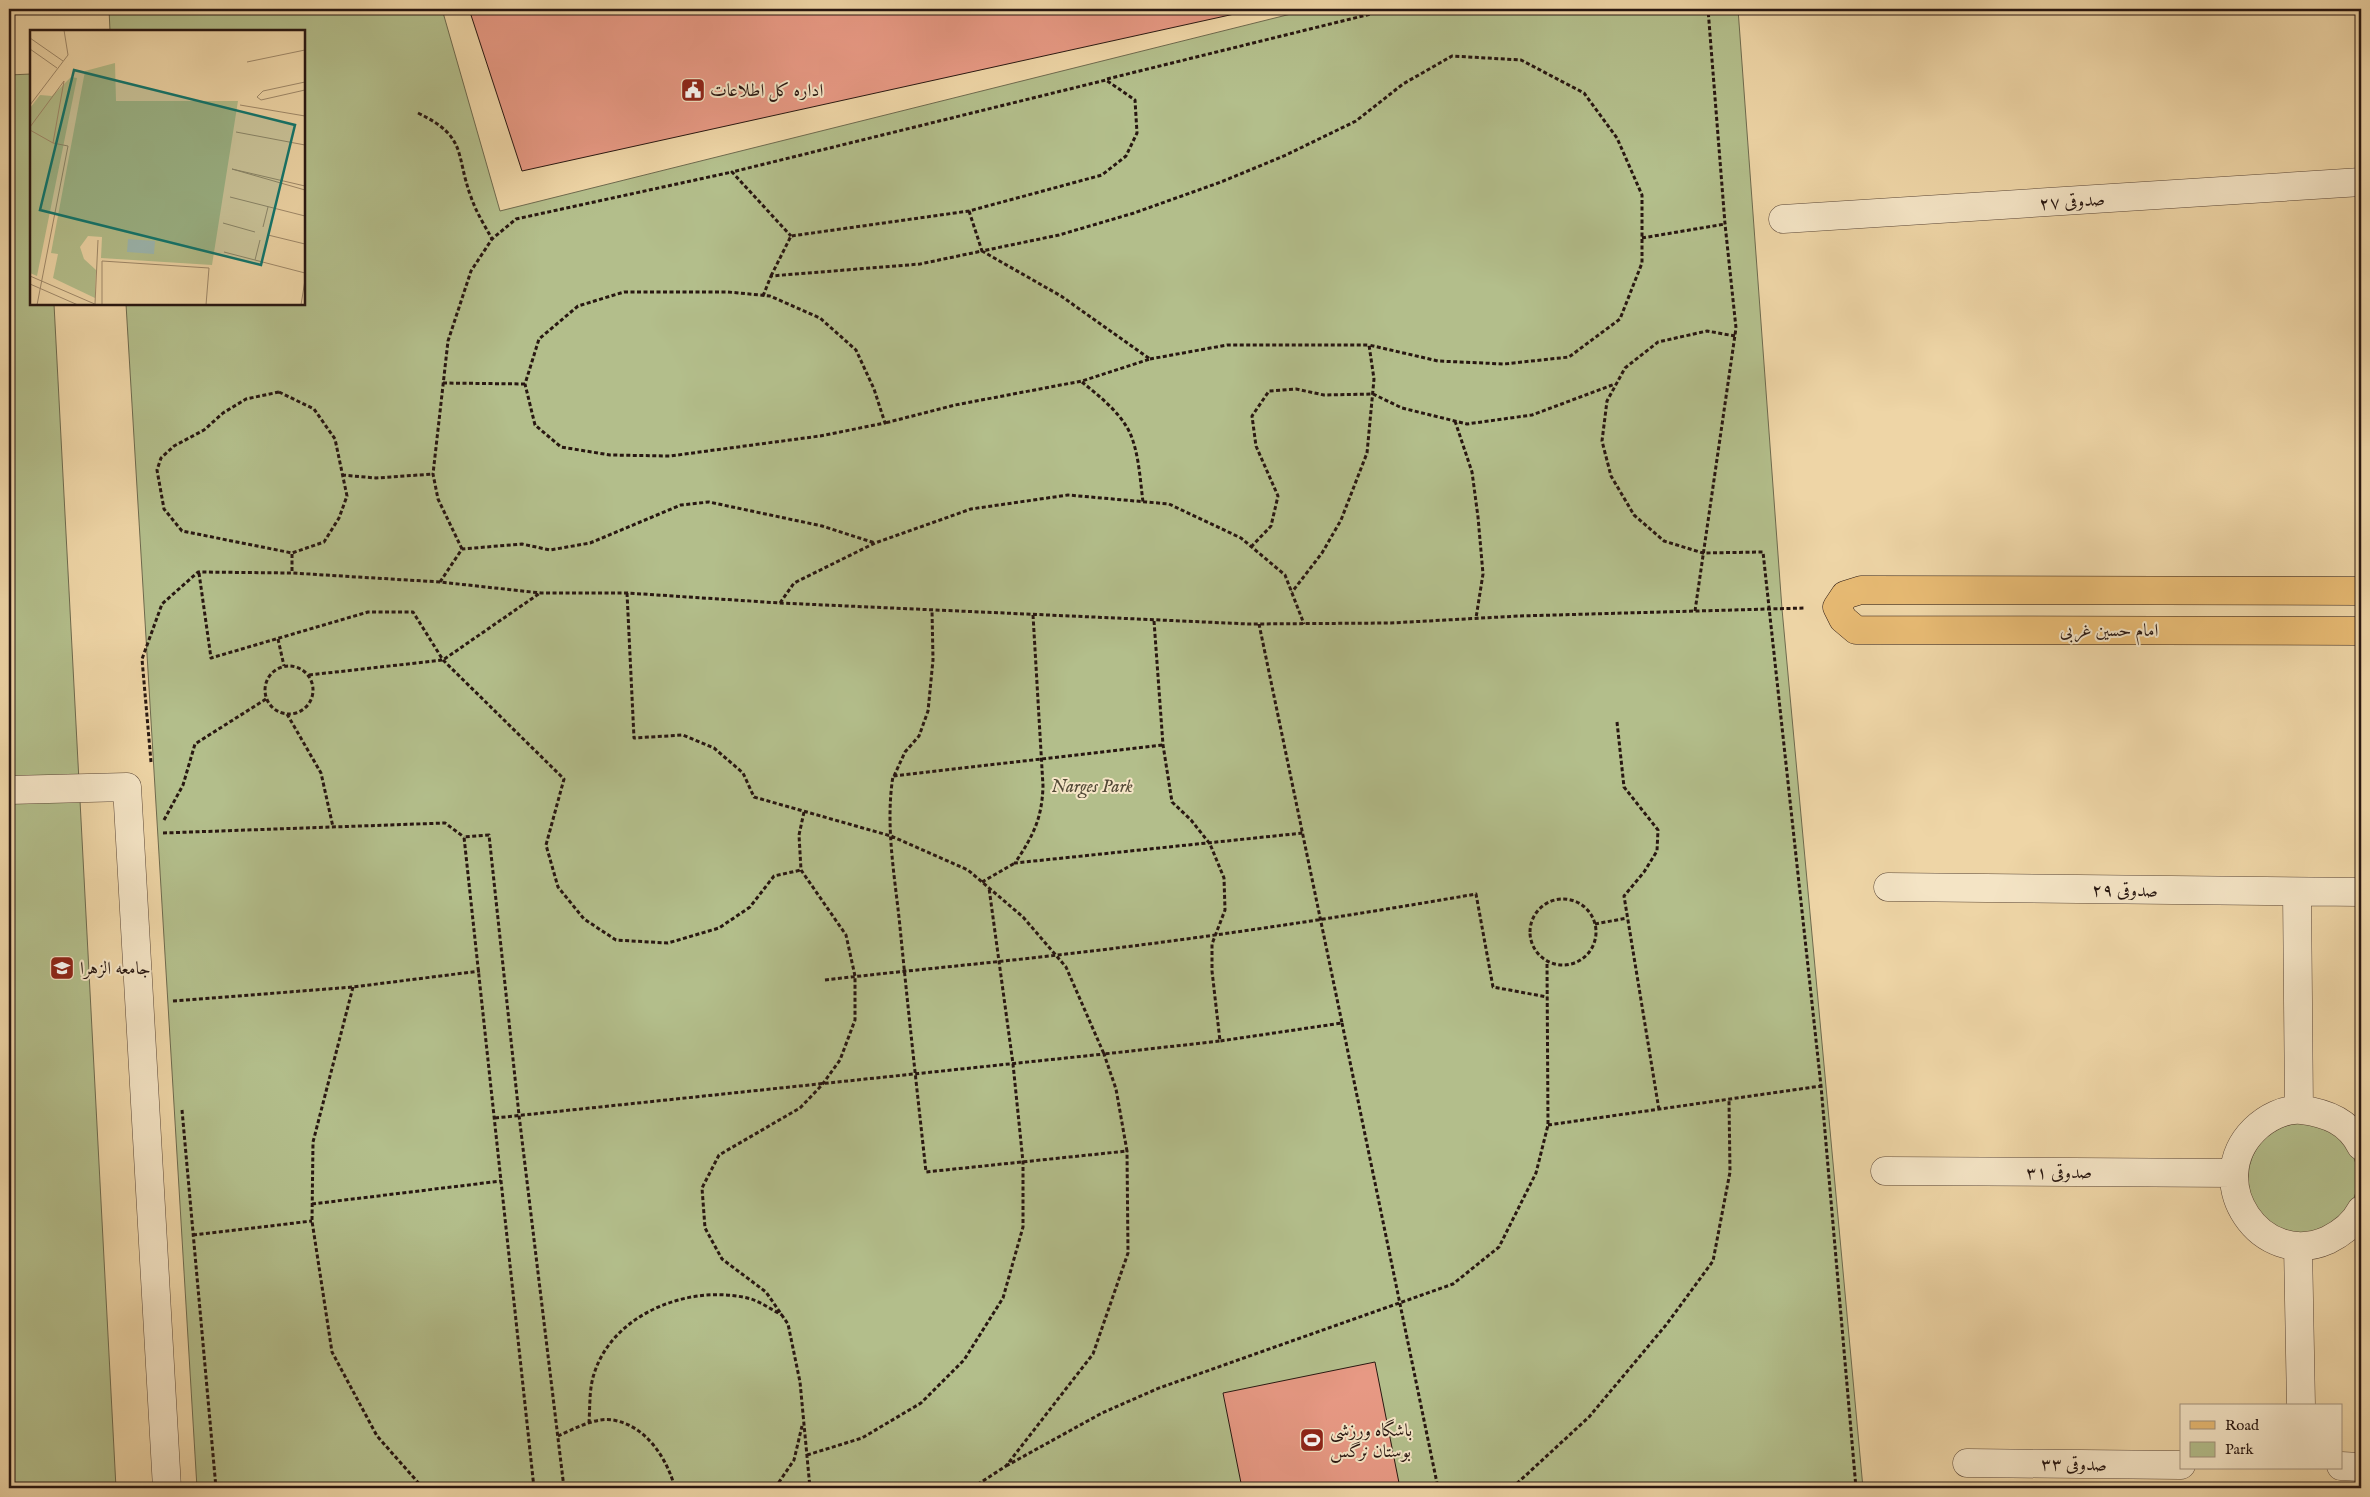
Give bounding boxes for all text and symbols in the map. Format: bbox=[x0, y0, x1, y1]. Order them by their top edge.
inset map bbox=[30, 30, 305, 305]
public building icon: اداره کل اطلاعات bbox=[680, 77, 706, 103]
place label: اداره کل اطلاعات bbox=[710, 80, 823, 103]
street label: صدوقی ۲۷ bbox=[2038, 189, 2106, 216]
street label: امام حسین غربی bbox=[2060, 620, 2158, 646]
park label: Narges Park bbox=[1051, 776, 1133, 799]
street label: صدوقی ۲۹ bbox=[2092, 879, 2158, 904]
school or university icon: جامعه الزهرا bbox=[49, 955, 75, 981]
place label: جامعه الزهرا bbox=[80, 958, 151, 981]
street label: صدوقی ۳۱ bbox=[2026, 1162, 2092, 1185]
legend bbox=[2180, 1404, 2342, 1470]
text: Road bbox=[2225, 1416, 2260, 1435]
place label: باشگاه ورزشی بوستان نرگس bbox=[1330, 1418, 1412, 1464]
sports icon: باشگاه ورزشی بوستان نرگس bbox=[1299, 1427, 1325, 1453]
text: Park bbox=[2225, 1440, 2255, 1459]
street label: صدوقی ۳۳ bbox=[2041, 1453, 2107, 1478]

